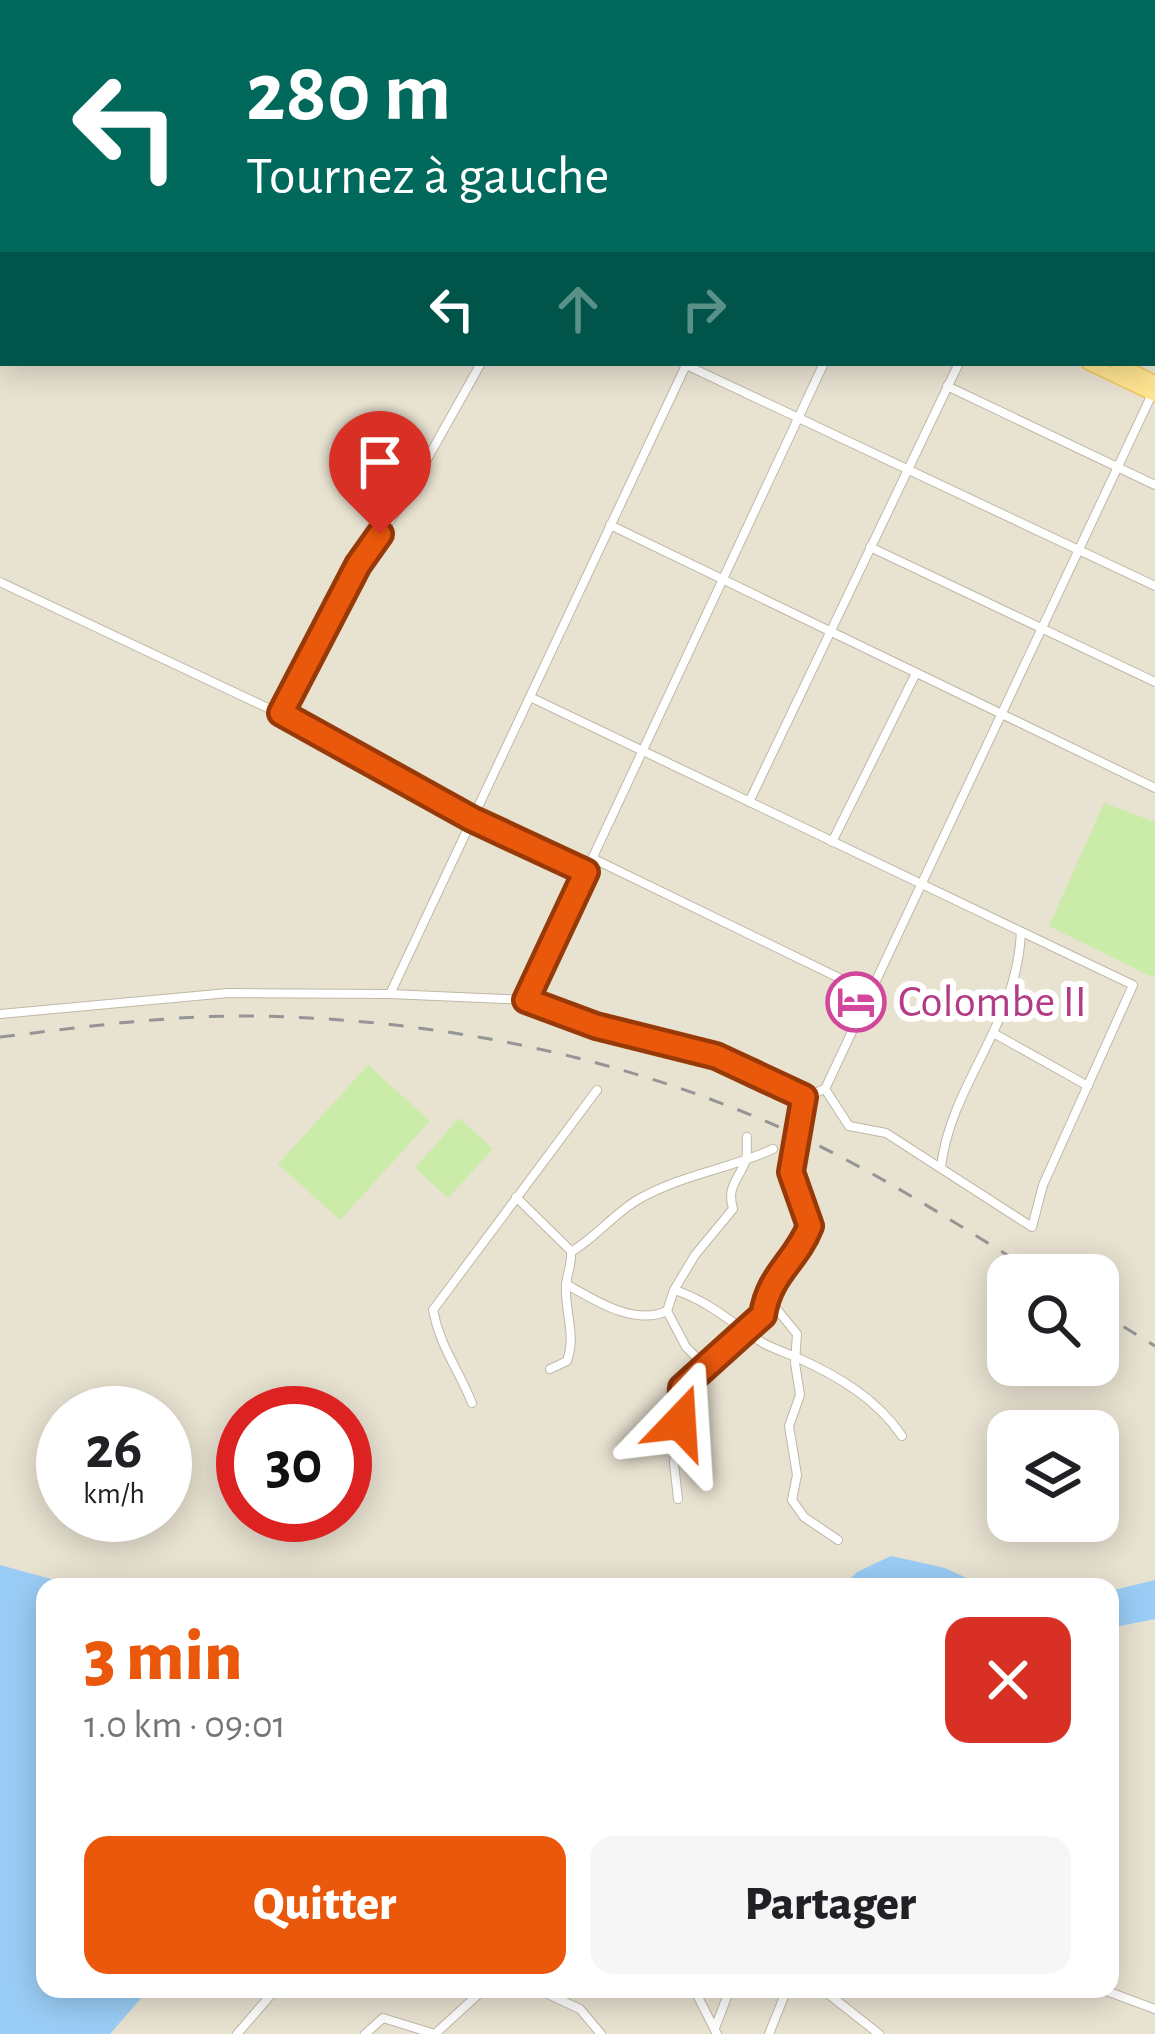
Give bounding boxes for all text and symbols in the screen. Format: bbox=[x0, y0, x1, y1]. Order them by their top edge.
icon: left bbox=[48, 48, 204, 204]
text: 280 m bbox=[246, 52, 451, 136]
text: Tournez à gauche bbox=[246, 150, 609, 204]
icon: left bbox=[419, 276, 485, 342]
icon: ahead bbox=[545, 276, 611, 342]
icon: right bbox=[671, 276, 737, 342]
pin bbox=[329, 411, 431, 534]
icon: arrive bbox=[347, 429, 413, 495]
hotel icon: Colombe II bbox=[825, 971, 887, 1033]
place label: Colombe II bbox=[898, 980, 1087, 1025]
map controls bbox=[987, 1254, 1119, 1542]
button: search bbox=[987, 1254, 1119, 1386]
position arrow bbox=[617, 1359, 743, 1485]
speed limit sign: 30 bbox=[216, 1386, 372, 1542]
button: layers bbox=[987, 1410, 1119, 1542]
text: 26 bbox=[85, 1419, 143, 1479]
text: km/h bbox=[83, 1479, 145, 1509]
button: close bbox=[945, 1617, 1071, 1743]
text: 3 min bbox=[84, 1621, 242, 1693]
text: 1.0 km · 09:01 bbox=[84, 1706, 286, 1745]
button: Quitter bbox=[84, 1836, 566, 1974]
button: Partager bbox=[590, 1836, 1071, 1974]

